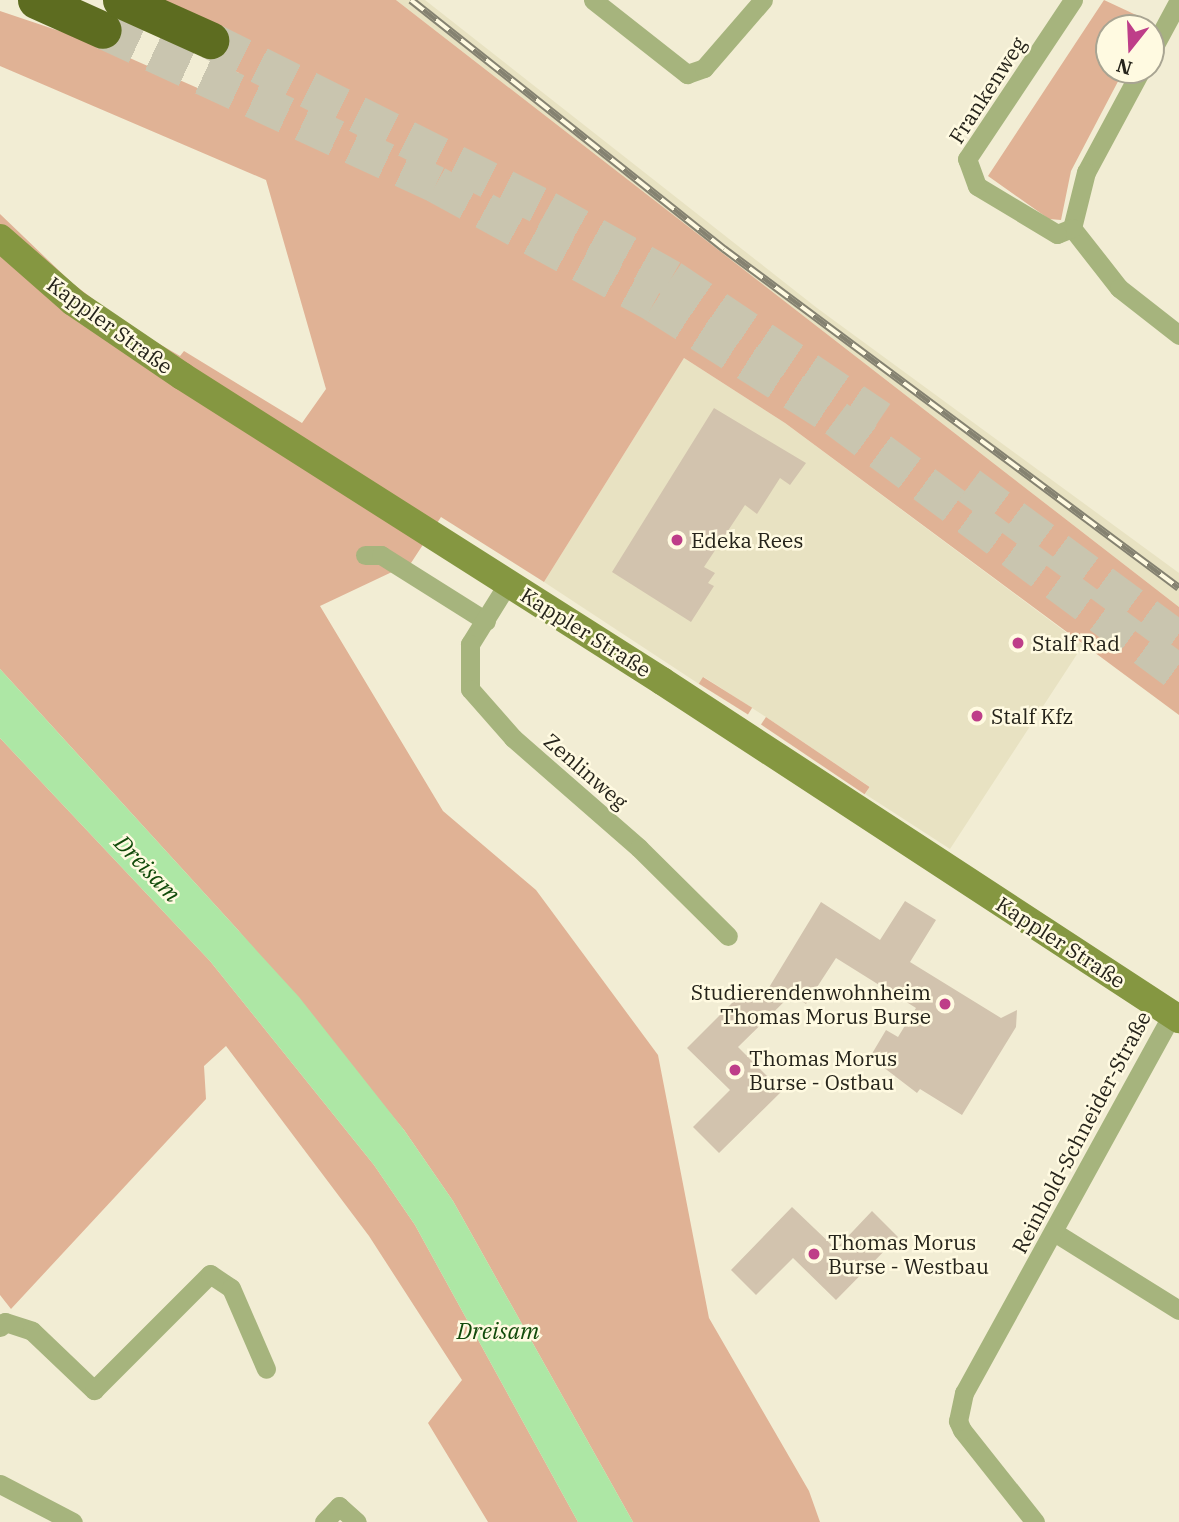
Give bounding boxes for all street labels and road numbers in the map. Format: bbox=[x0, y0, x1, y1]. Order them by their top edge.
street label: Frankenweg bbox=[943, 32, 1031, 148]
street label: Kappler Straße bbox=[42, 271, 178, 379]
street label: Kappler Straße bbox=[516, 582, 656, 682]
street label: Zenlinweg bbox=[539, 728, 633, 814]
street label: Kappler Straße bbox=[992, 891, 1130, 993]
street label: Reinhold-Schneider-Straße bbox=[1006, 1007, 1156, 1257]

